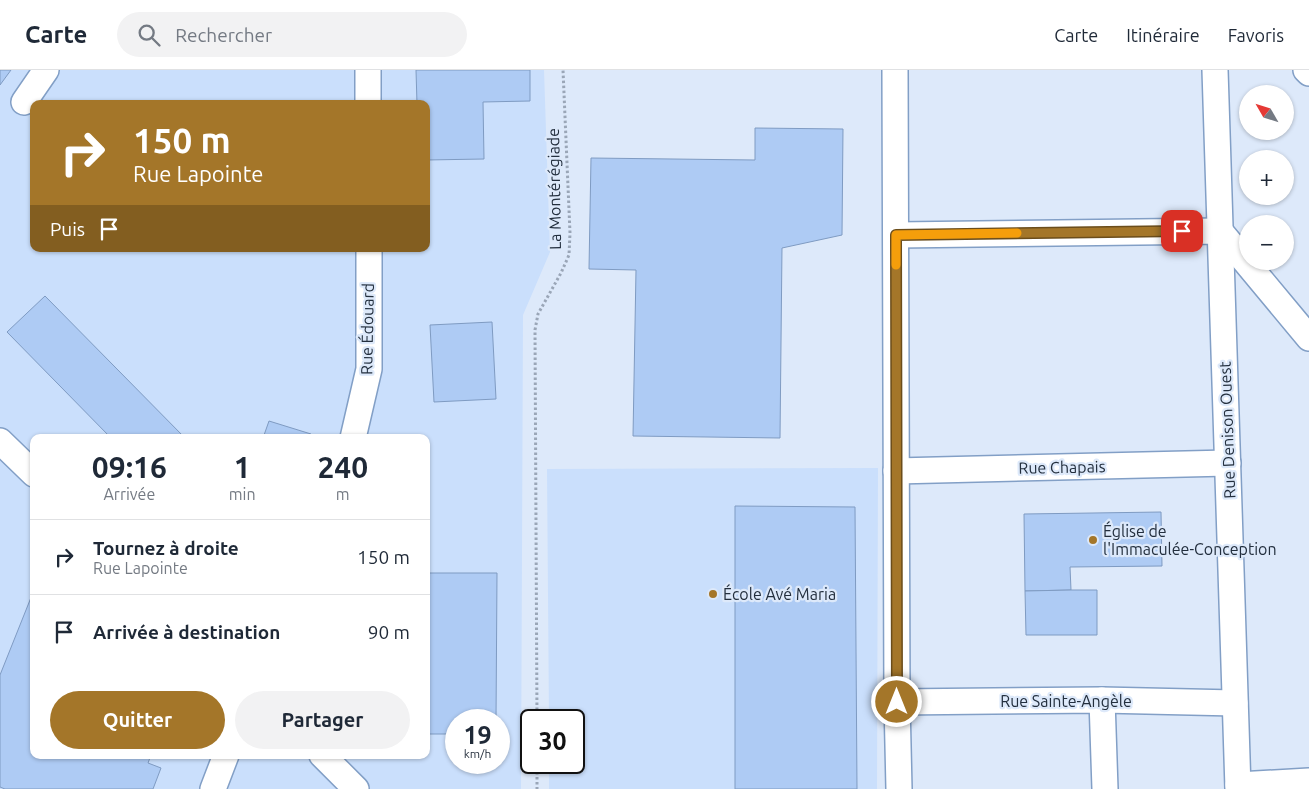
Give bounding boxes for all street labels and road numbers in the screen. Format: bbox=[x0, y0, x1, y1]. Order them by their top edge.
street label: La Montérégiade bbox=[544, 128, 564, 250]
street label: Rue Édouard bbox=[355, 283, 377, 375]
street label: Rue Denison Ouest bbox=[1216, 360, 1238, 499]
street label: Rue Chapais bbox=[1018, 457, 1106, 477]
street label: Rue Sainte-Angèle bbox=[1000, 692, 1132, 710]

